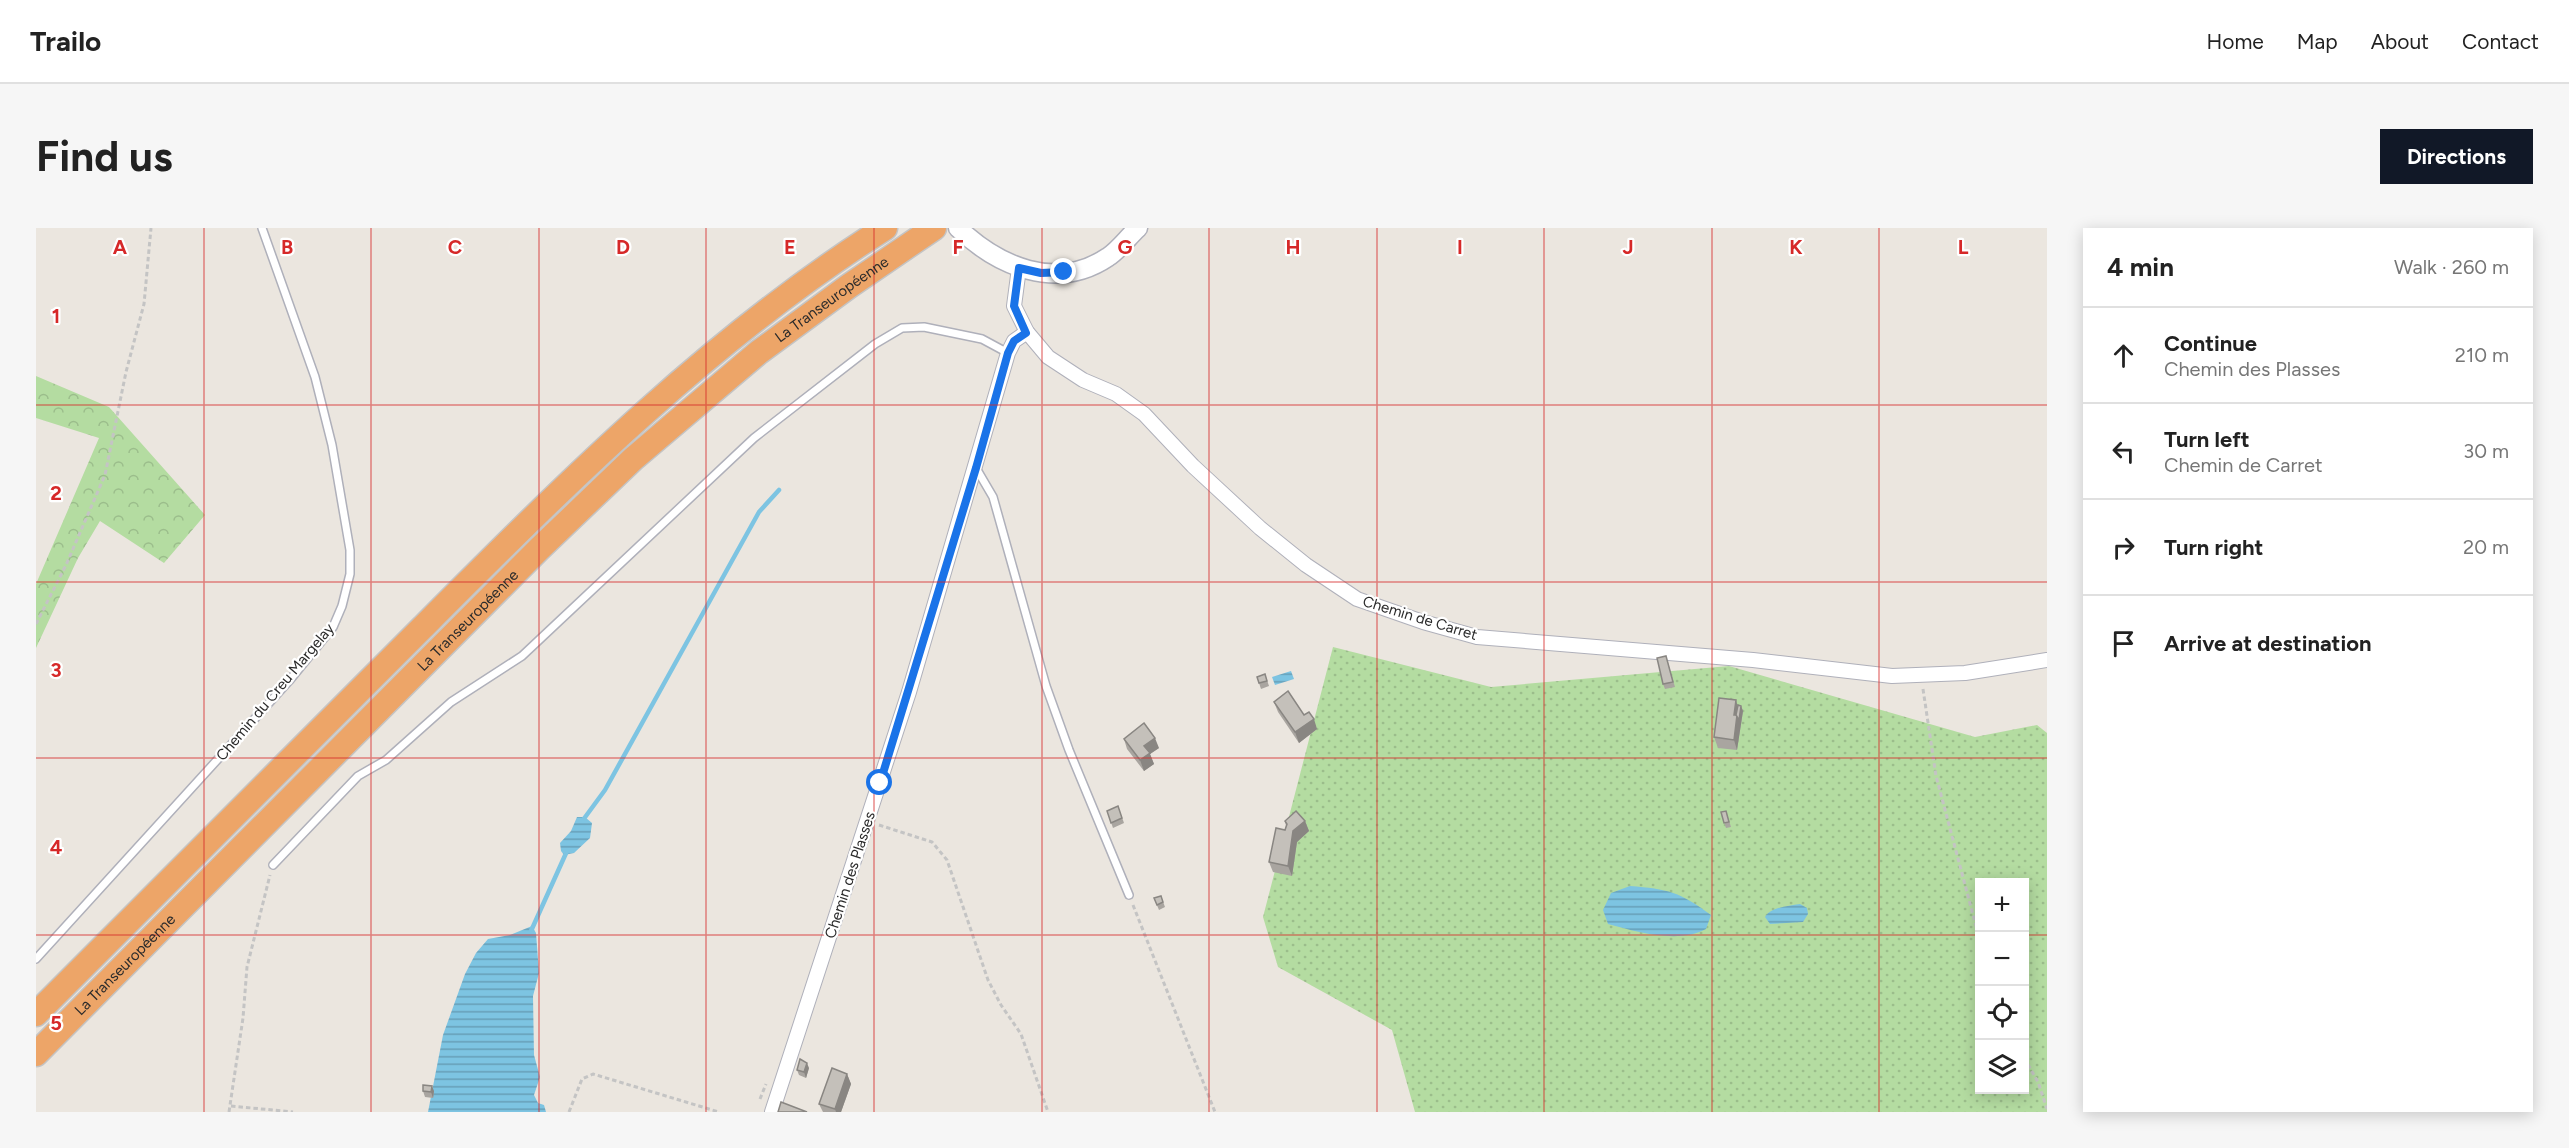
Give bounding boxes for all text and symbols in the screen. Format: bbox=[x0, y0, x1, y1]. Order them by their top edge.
text: Trailo bbox=[30, 24, 101, 58]
text: Home bbox=[2207, 29, 2264, 54]
text: Map bbox=[2297, 29, 2338, 54]
text: About bbox=[2371, 29, 2429, 54]
text: Contact bbox=[2462, 29, 2539, 54]
button: Directions bbox=[2380, 129, 2533, 184]
text: Find us bbox=[36, 131, 173, 182]
text: A bbox=[113, 235, 128, 259]
text: B bbox=[281, 235, 293, 259]
text: C bbox=[448, 235, 462, 259]
text: D bbox=[616, 235, 630, 259]
text: E bbox=[784, 235, 796, 259]
text: F bbox=[952, 235, 964, 259]
text: G bbox=[1118, 235, 1133, 259]
text: H bbox=[1286, 235, 1301, 259]
text: I bbox=[1457, 235, 1463, 259]
text: J bbox=[1622, 235, 1634, 259]
text: K bbox=[1789, 235, 1803, 259]
text: L bbox=[1958, 235, 1969, 259]
text: 4 min bbox=[2107, 251, 2174, 283]
street label: La Transeuropéenne bbox=[771, 253, 892, 346]
text: Walk · 260 m bbox=[2394, 255, 2509, 279]
route end bbox=[1050, 258, 1076, 284]
text: 1 bbox=[52, 304, 60, 328]
text: Continue bbox=[2164, 330, 2257, 357]
icon: ahead bbox=[2107, 339, 2140, 372]
text: 210 m bbox=[2455, 343, 2509, 367]
text: Chemin des Plasses bbox=[2164, 357, 2340, 381]
text: Turn left bbox=[2164, 426, 2250, 453]
icon: left bbox=[2107, 435, 2140, 468]
text: 30 m bbox=[2463, 439, 2509, 463]
text: Chemin de Carret bbox=[2164, 453, 2322, 477]
text: 2 bbox=[50, 481, 62, 505]
icon: right bbox=[2107, 531, 2140, 564]
text: Turn right bbox=[2164, 534, 2263, 561]
text: 20 m bbox=[2463, 535, 2509, 559]
street label: La Transeuropéenne bbox=[414, 566, 522, 675]
street label: Chemin de Carret bbox=[1361, 592, 1480, 644]
street label: Chemin du Creu Margelay bbox=[212, 620, 338, 764]
icon: arrive bbox=[2107, 627, 2140, 660]
text: Arrive at destination bbox=[2164, 630, 2372, 657]
text: 3 bbox=[50, 658, 62, 682]
route start bbox=[866, 769, 892, 795]
street label: Chemin des Plasses bbox=[821, 809, 879, 941]
text: 4 bbox=[50, 835, 63, 859]
map controls bbox=[1975, 878, 2029, 1094]
button: + bbox=[1975, 878, 2029, 932]
street label: La Transeuropéenne bbox=[71, 910, 179, 1019]
button: − bbox=[1975, 932, 2029, 986]
button: locate bbox=[1975, 986, 2029, 1040]
text: 5 bbox=[50, 1011, 62, 1035]
button: layers bbox=[1975, 1040, 2029, 1094]

